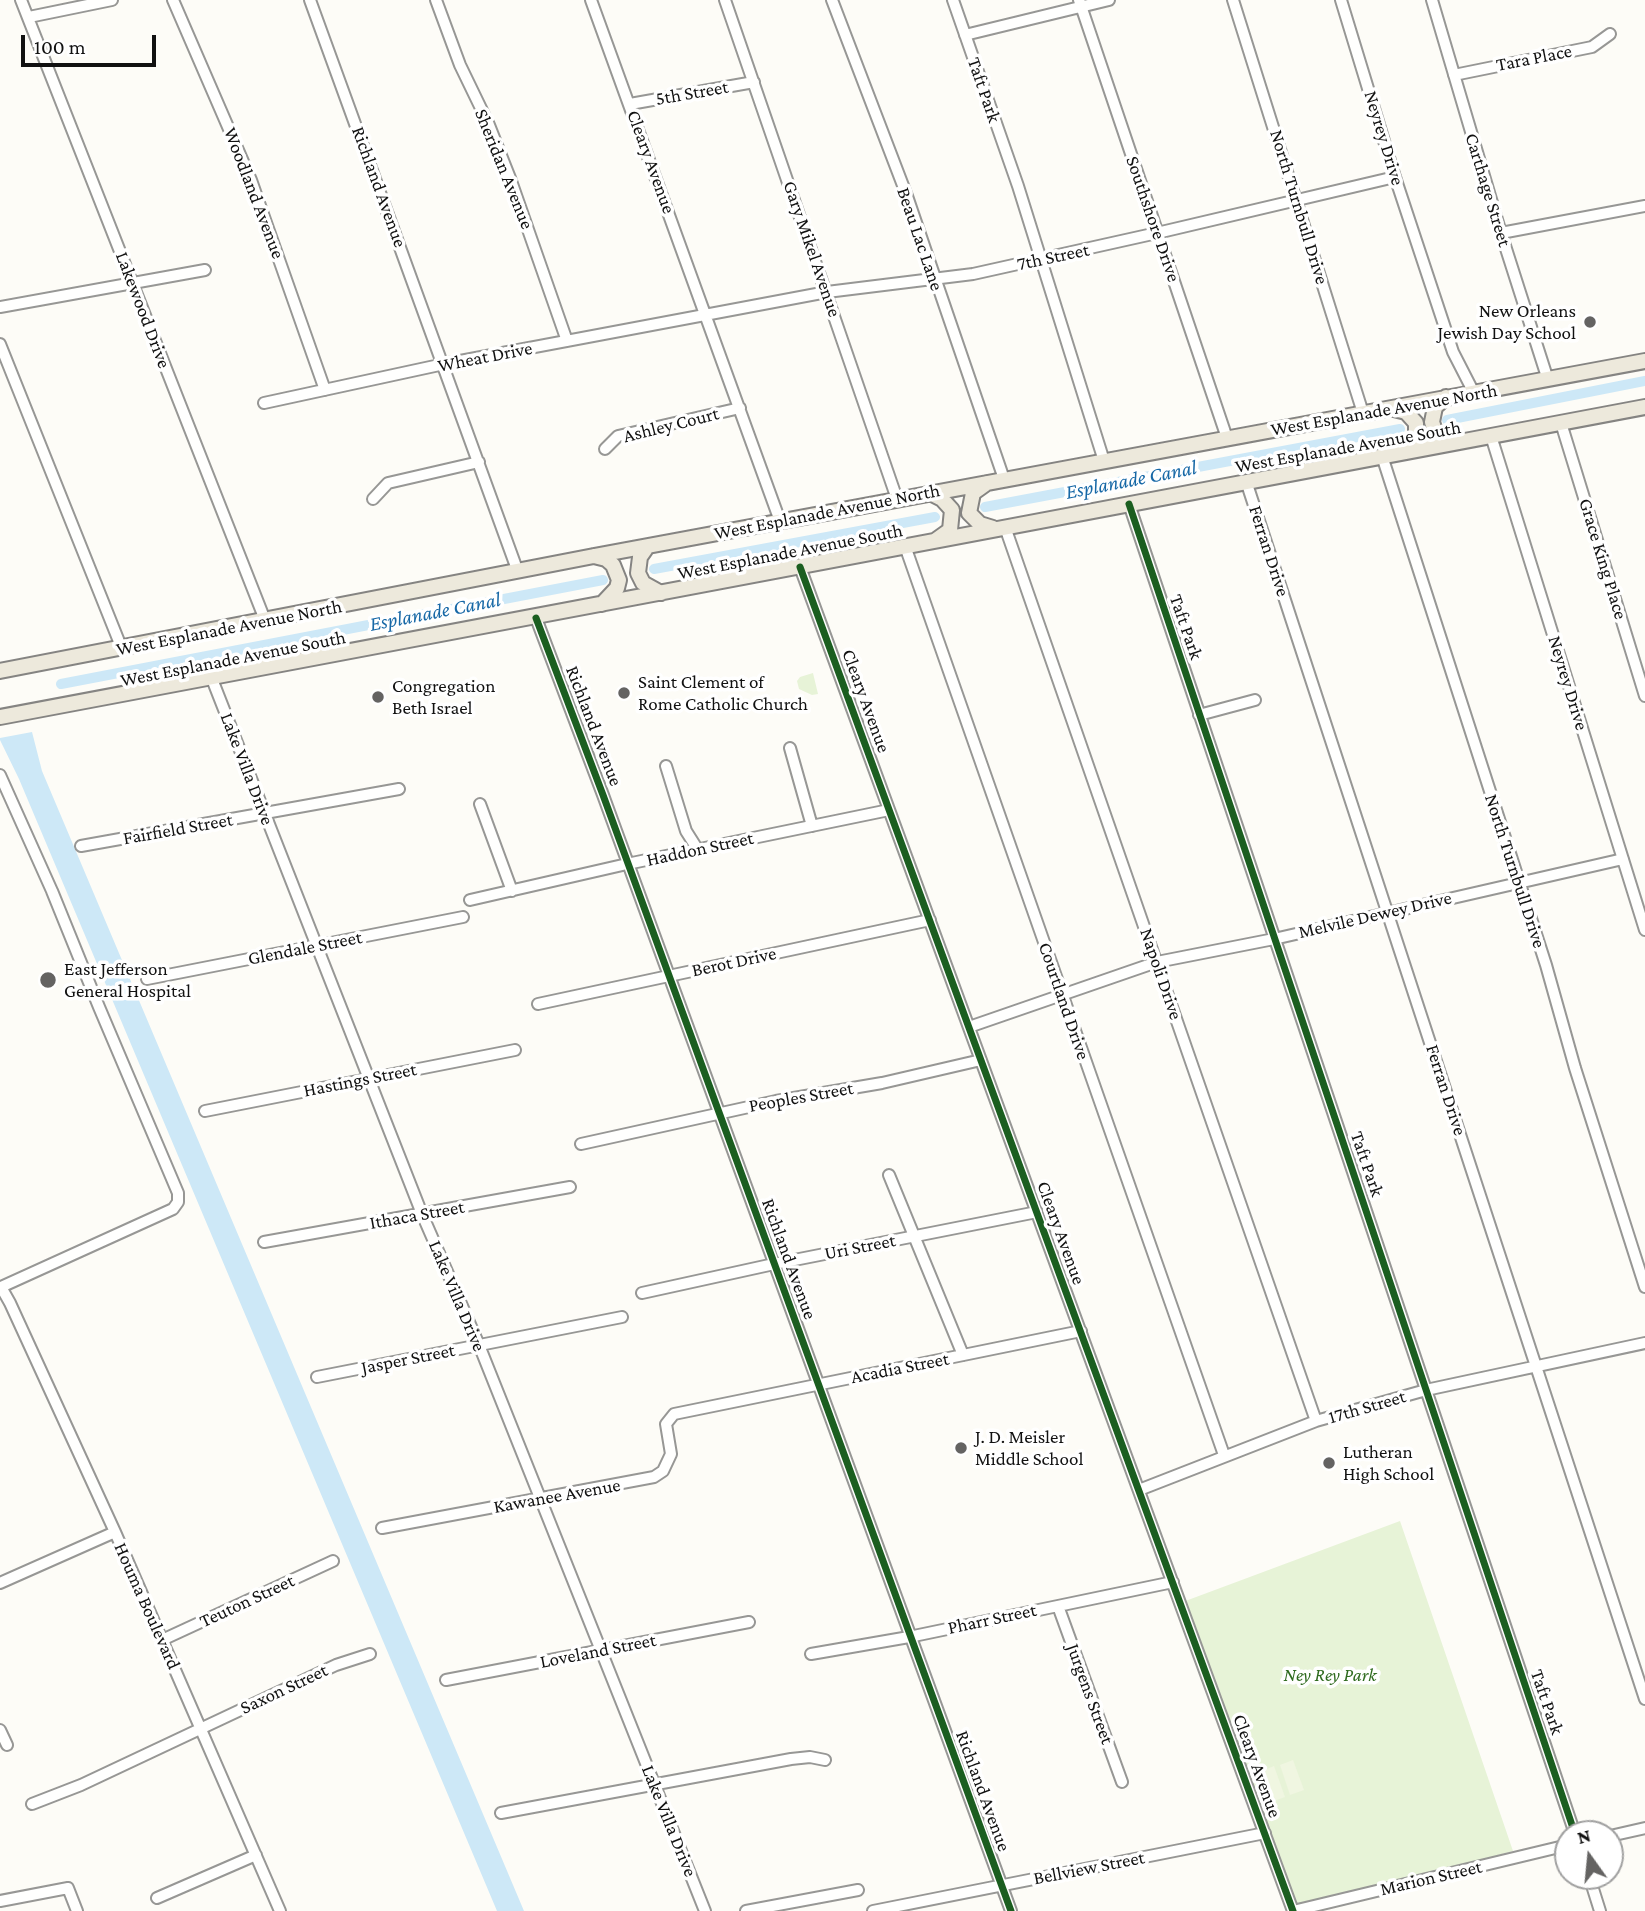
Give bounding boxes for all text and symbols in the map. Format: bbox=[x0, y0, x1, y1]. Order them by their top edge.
scale bar bbox=[24, 21, 159, 65]
text: 100 m bbox=[34, 35, 86, 59]
street label: Tara Place bbox=[1494, 39, 1574, 77]
street label: Taft Park bbox=[962, 54, 1006, 126]
street label: 5th Street bbox=[654, 75, 730, 111]
street label: Neyrey Drive bbox=[1359, 88, 1409, 188]
street label: Sheridan Avenue bbox=[470, 106, 538, 232]
street label: Cleary Avenue bbox=[622, 107, 680, 217]
street label: Richland Avenue bbox=[347, 123, 411, 251]
street label: Woodland Avenue bbox=[218, 124, 290, 262]
street label: North Turnbull Drive bbox=[1265, 127, 1333, 287]
street label: Carthage Street bbox=[1460, 130, 1516, 250]
street label: Southshore Drive bbox=[1121, 153, 1185, 285]
street label: Gary Mikel Avenue bbox=[778, 178, 846, 320]
street label: Beau Lac Lane bbox=[892, 184, 948, 294]
street label: 7th Street bbox=[1015, 238, 1091, 276]
street label: Lakewood Drive bbox=[110, 248, 176, 372]
place label: New Orleans Jewish Day School bbox=[1437, 300, 1576, 344]
marker: New Orleans Jewish Day School bbox=[1582, 314, 1598, 330]
street label: Wheat Drive bbox=[436, 337, 534, 377]
street label: West Esplanade Avenue North bbox=[1269, 379, 1499, 441]
street label: Ashley Court bbox=[621, 402, 721, 448]
street label: West Esplanade Avenue South bbox=[1233, 416, 1463, 478]
water label: Esplanade Canal bbox=[1063, 455, 1199, 505]
street label: West Esplanade Avenue North bbox=[712, 479, 942, 545]
street label: Grace King Place bbox=[1574, 496, 1632, 622]
street label: Ferran Drive bbox=[1244, 503, 1294, 599]
street label: West Esplanade Avenue South bbox=[675, 519, 905, 585]
water label: Esplanade Canal bbox=[367, 587, 503, 637]
street label: Taft Park bbox=[1164, 591, 1208, 663]
street label: West Esplanade Avenue North bbox=[114, 595, 344, 661]
street label: West Esplanade Avenue South bbox=[118, 626, 348, 692]
street label: Neyrey Drive bbox=[1543, 633, 1593, 733]
street label: Cleary Avenue bbox=[837, 646, 895, 756]
street label: Richland Avenue bbox=[561, 663, 627, 789]
place label: Saint Clement of Rome Catholic Church bbox=[638, 671, 808, 715]
place label: Congregation Beth Israel bbox=[392, 675, 495, 719]
marker: Saint Clement of Rome Catholic Church bbox=[616, 685, 632, 701]
marker: Congregation Beth Israel bbox=[370, 689, 386, 705]
street label: Lake Villa Drive bbox=[215, 710, 279, 828]
street label: North Turnbull Drive bbox=[1479, 791, 1551, 951]
street label: Fairfield Street bbox=[121, 808, 235, 850]
street label: Haddon Street bbox=[644, 827, 756, 871]
street label: Melvile Dewey Drive bbox=[1296, 886, 1454, 944]
street label: Napoli Drive bbox=[1135, 925, 1187, 1023]
street label: Glendale Street bbox=[246, 926, 364, 970]
street label: Courtland Drive bbox=[1033, 939, 1095, 1063]
street label: Berot Drive bbox=[690, 942, 778, 982]
place label: East Jefferson General Hospital bbox=[64, 958, 191, 1002]
marker: East Jefferson General Hospital bbox=[38, 970, 58, 990]
street label: Ferran Drive bbox=[1421, 1042, 1471, 1138]
street label: Hastings Street bbox=[301, 1058, 419, 1102]
street label: Peoples Street bbox=[747, 1077, 855, 1117]
street label: Taft Park bbox=[1345, 1128, 1389, 1200]
street label: Cleary Avenue bbox=[1032, 1178, 1090, 1288]
street label: Ithaca Street bbox=[368, 1195, 466, 1235]
street label: Richland Avenue bbox=[757, 1195, 821, 1323]
street label: Uri Street bbox=[822, 1229, 898, 1265]
street label: Lake Villa Drive bbox=[423, 1237, 491, 1355]
street label: Jasper Street bbox=[359, 1339, 457, 1379]
street label: Acadia Street bbox=[849, 1347, 951, 1389]
street label: 17th Street bbox=[1326, 1385, 1408, 1429]
place label: J. D. Meisler Middle School bbox=[975, 1426, 1083, 1470]
marker: J. D. Meisler Middle School bbox=[953, 1440, 969, 1456]
place label: Lutheran High School bbox=[1343, 1441, 1434, 1485]
marker: Lutheran High School bbox=[1321, 1455, 1337, 1471]
street label: Kawanee Avenue bbox=[492, 1474, 622, 1518]
street label: Houma Boulevard bbox=[109, 1539, 185, 1673]
street label: Teuton Street bbox=[196, 1569, 298, 1633]
street label: Pharr Street bbox=[946, 1598, 1038, 1640]
street label: Loveland Street bbox=[538, 1629, 658, 1673]
street label: Jurgens Street bbox=[1061, 1641, 1119, 1747]
street label: Saxon Street bbox=[237, 1659, 331, 1719]
park label: Ney Rey Park bbox=[1284, 1664, 1376, 1686]
street label: Taft Park bbox=[1525, 1666, 1569, 1738]
street label: Cleary Avenue bbox=[1228, 1711, 1286, 1821]
street label: Richland Avenue bbox=[951, 1727, 1015, 1855]
street label: Lake Villa Drive bbox=[636, 1762, 702, 1880]
north arrow bbox=[1554, 1820, 1624, 1890]
text: N bbox=[1575, 1824, 1593, 1848]
street label: Bellview Street bbox=[1031, 1846, 1147, 1890]
street label: Marion Street bbox=[1378, 1855, 1484, 1901]

